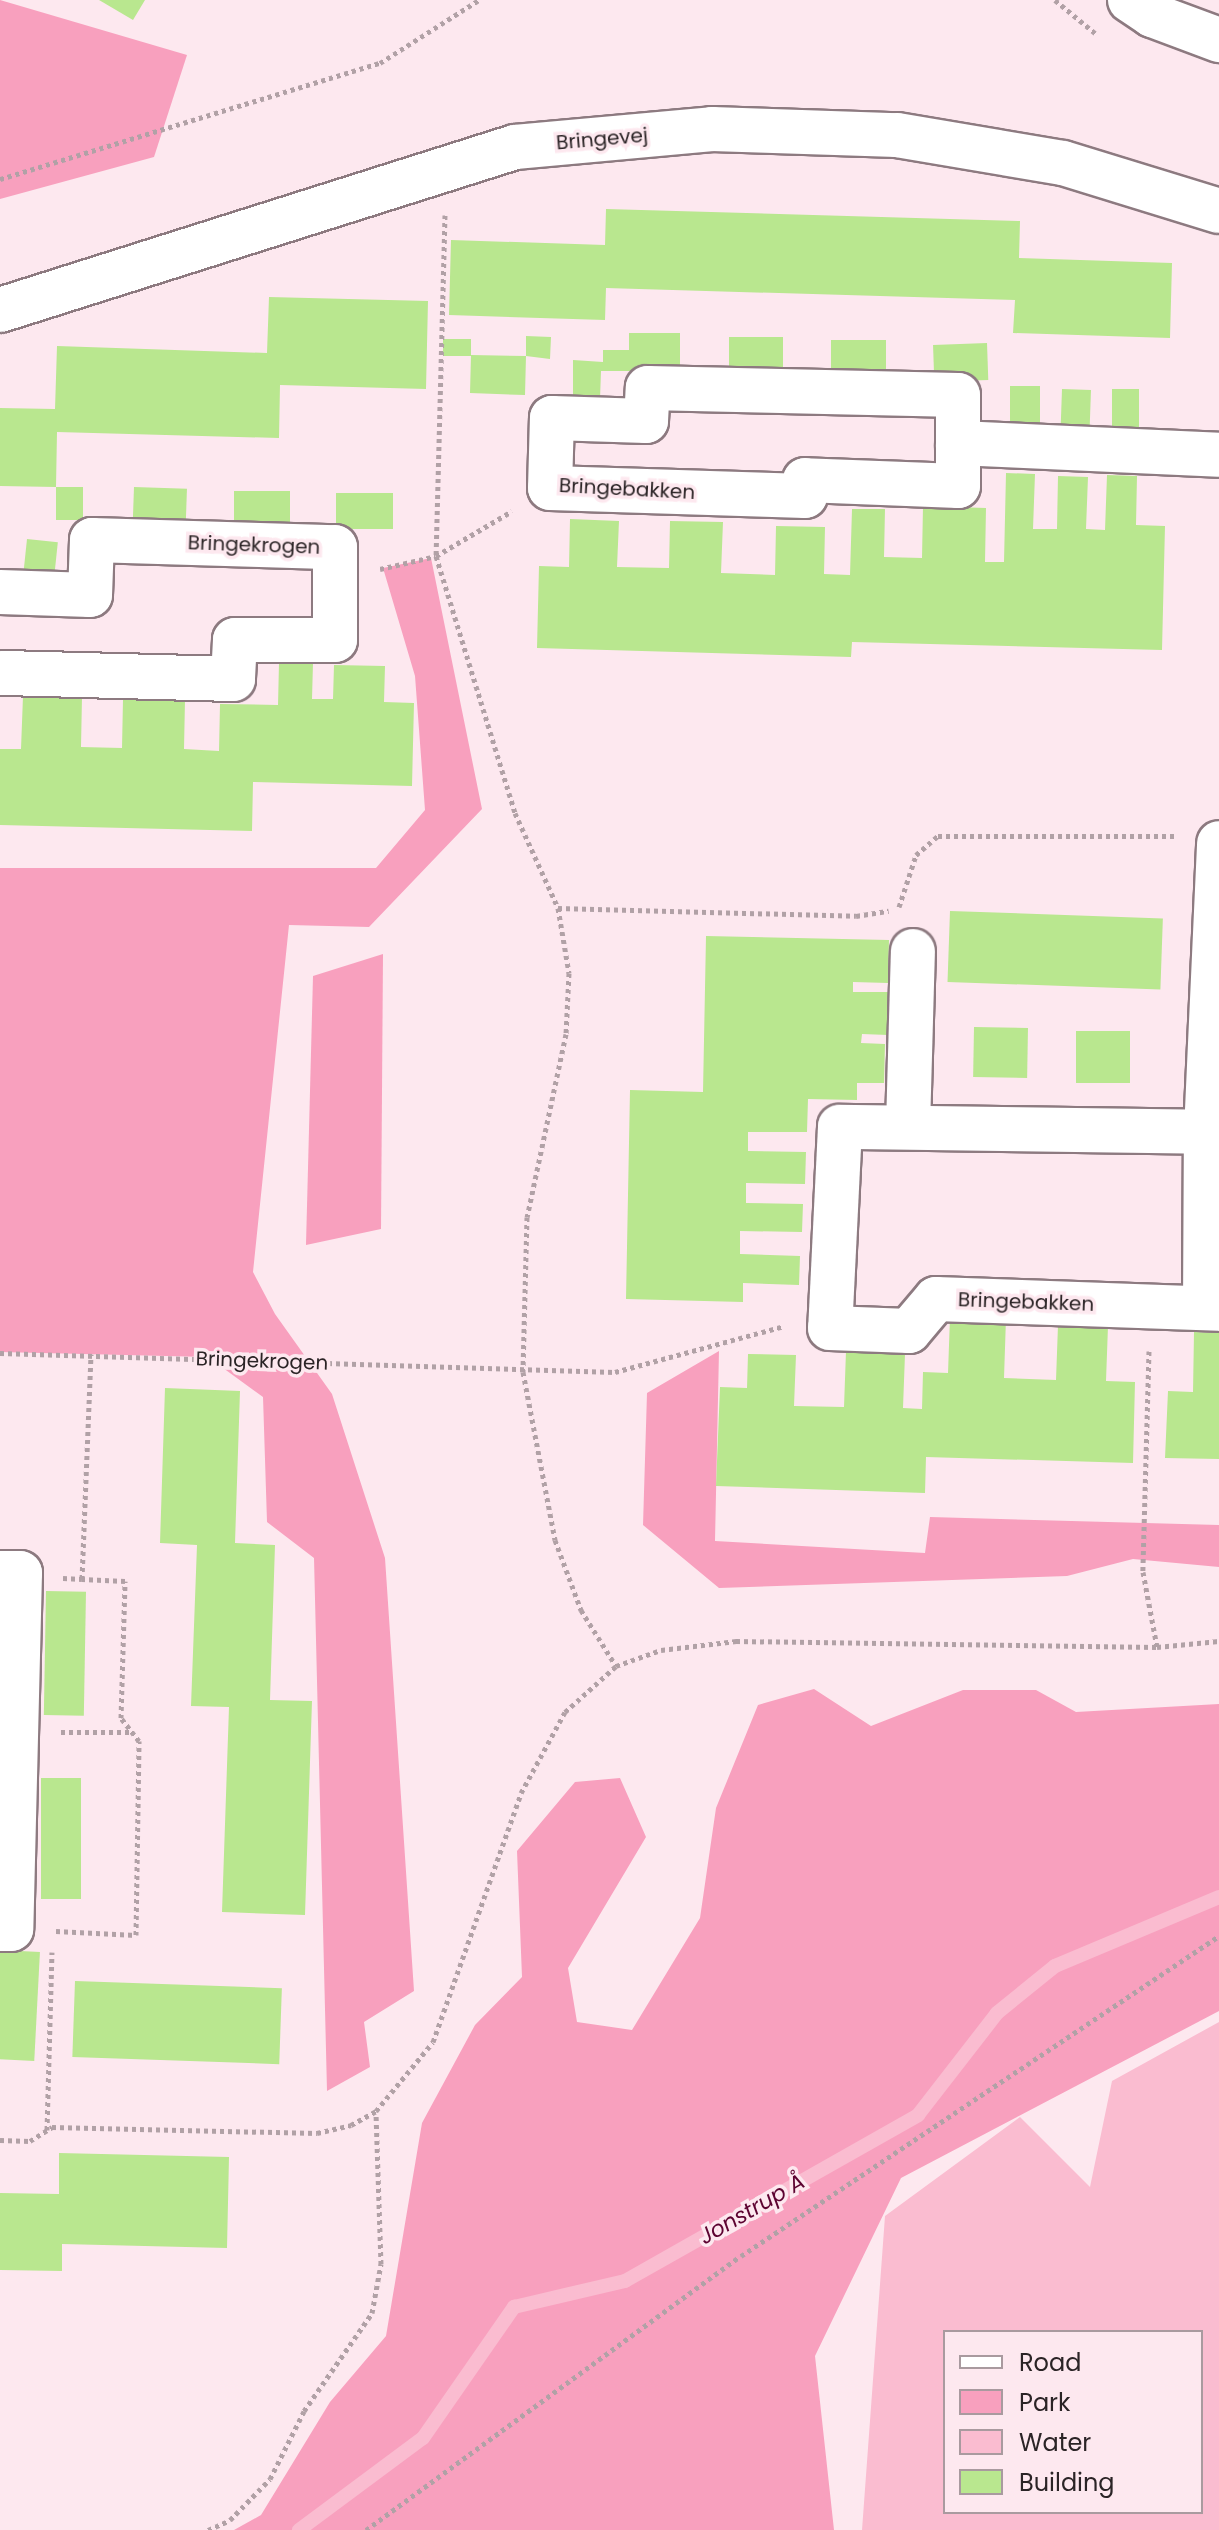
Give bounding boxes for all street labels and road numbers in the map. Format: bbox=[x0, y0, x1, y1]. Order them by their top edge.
street label: Bringevej bbox=[555, 123, 649, 155]
street label: Bringebakken bbox=[558, 473, 696, 505]
street label: Bringekrogen bbox=[187, 531, 321, 559]
street label: Bringebakken bbox=[958, 1288, 1094, 1316]
street label: Bringekrogen bbox=[195, 1347, 329, 1375]

